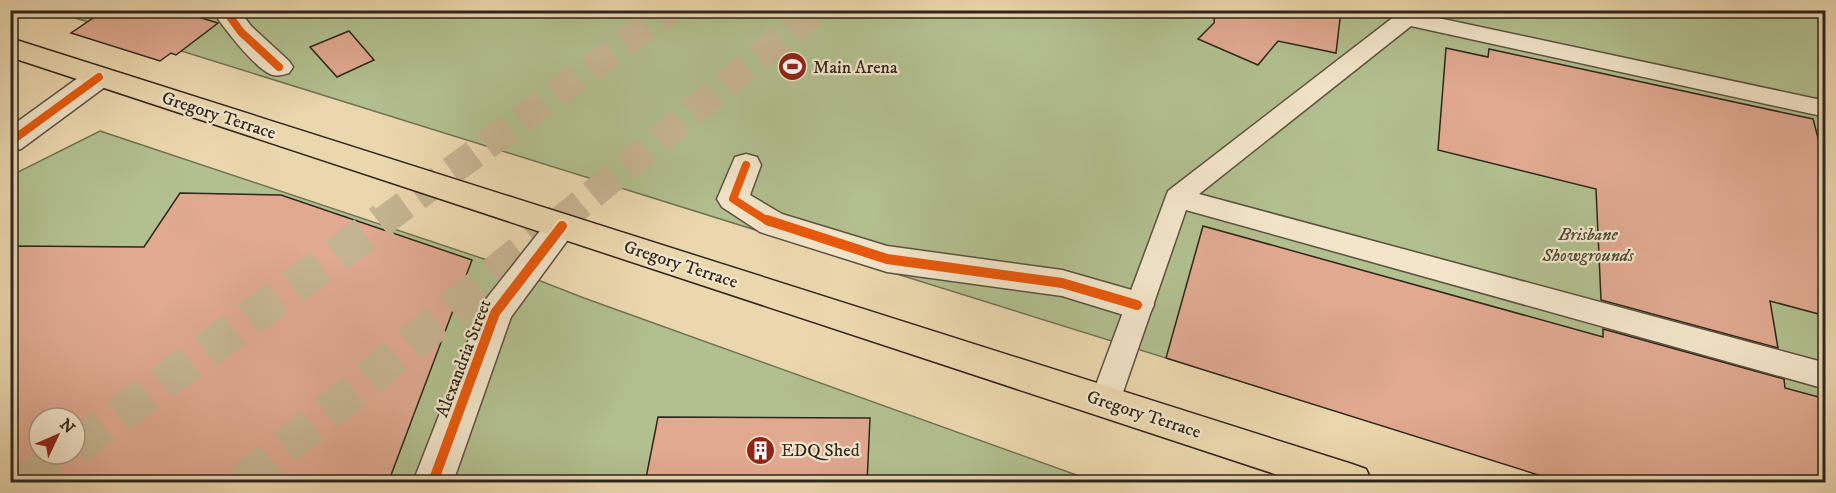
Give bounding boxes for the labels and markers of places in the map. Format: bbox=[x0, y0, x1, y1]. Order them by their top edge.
sports icon: Main Arena bbox=[776, 51, 808, 83]
place label: Main Arena bbox=[813, 57, 898, 79]
building icon: EDQ Shed bbox=[744, 434, 776, 466]
place label: EDQ Shed bbox=[781, 440, 860, 462]

